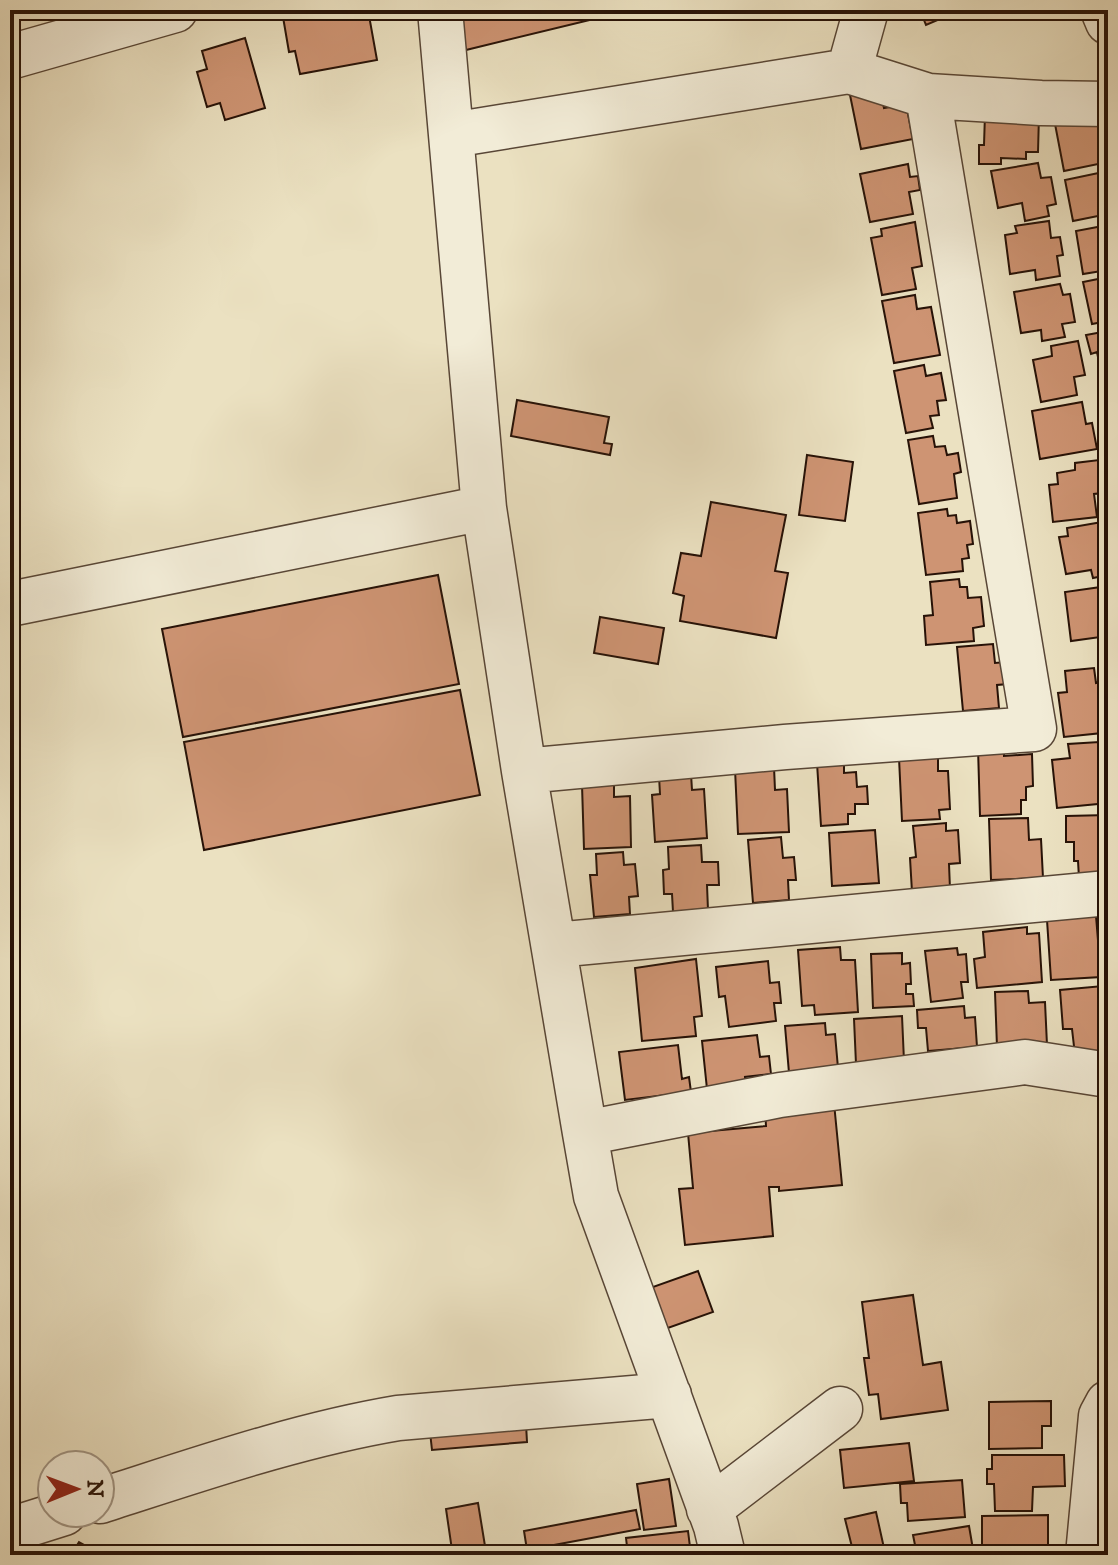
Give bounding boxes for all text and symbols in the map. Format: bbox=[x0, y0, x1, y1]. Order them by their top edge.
north arrow bbox=[36, 1449, 116, 1529]
text: N bbox=[81, 1479, 108, 1498]

